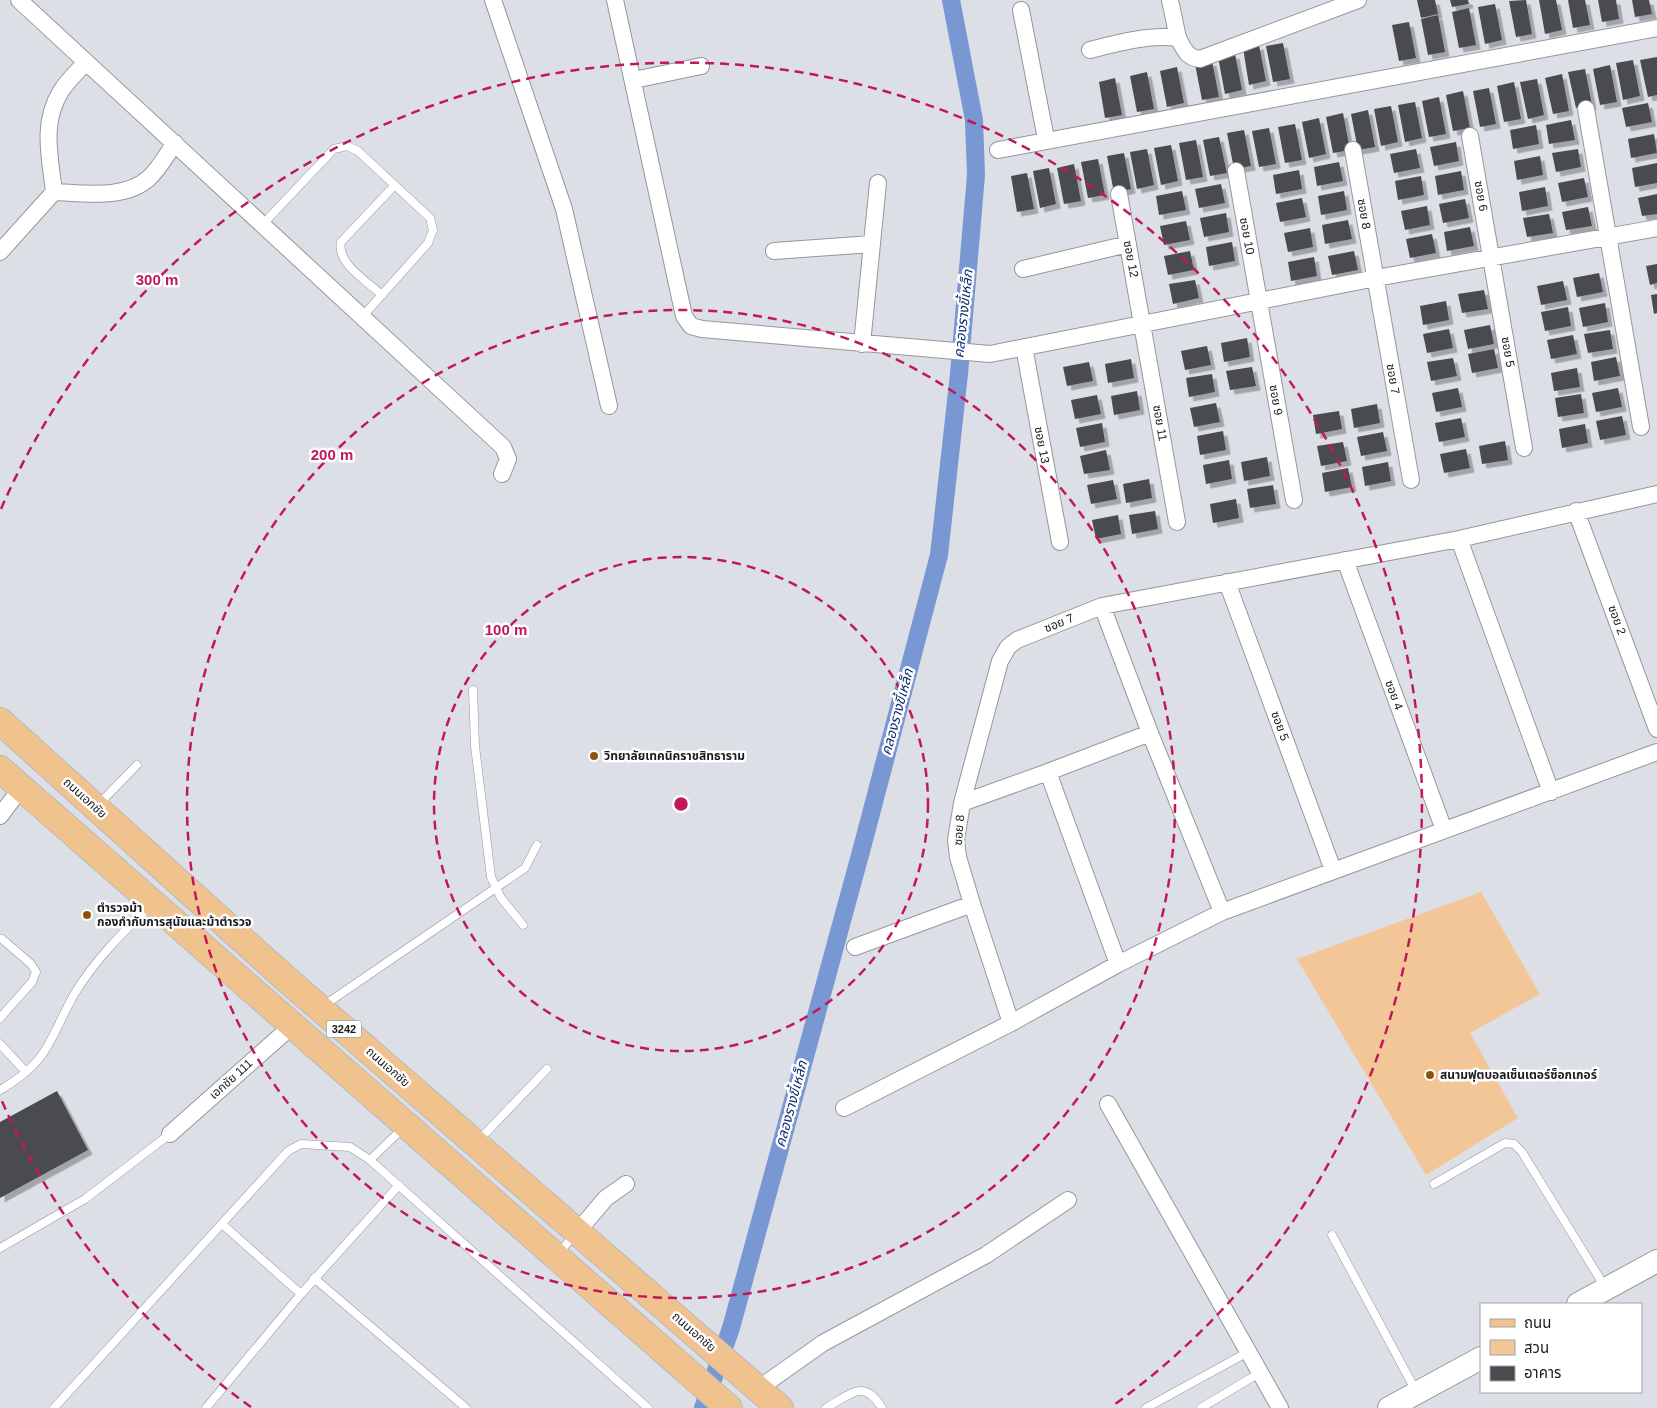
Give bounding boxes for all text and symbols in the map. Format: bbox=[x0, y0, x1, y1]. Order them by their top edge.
street label: ซอย 6 bbox=[1471, 180, 1491, 213]
street label: ซอย 8 bbox=[1354, 198, 1374, 231]
street label: ซอย 10 bbox=[1237, 216, 1257, 256]
street label: ซอย 12 bbox=[1121, 239, 1141, 279]
water label: คลองรางขี้เหล็ก bbox=[948, 268, 976, 359]
text: 300 m bbox=[136, 271, 178, 288]
street label: ซอย 5 bbox=[1498, 336, 1518, 369]
street label: ซอย 7 bbox=[1383, 363, 1403, 396]
street label: ซอย 9 bbox=[1266, 384, 1286, 417]
street label: ซอย 11 bbox=[1150, 404, 1170, 442]
street label: ซอย 13 bbox=[1032, 425, 1052, 465]
text: 200 m bbox=[311, 446, 353, 463]
street label: ซอย 2 bbox=[1605, 603, 1629, 637]
street label: ซอย 7 bbox=[1042, 611, 1076, 635]
text: 100 m bbox=[485, 621, 527, 638]
water label: คลองรางขี้เหล็ก bbox=[876, 666, 916, 757]
street label: ซอย 4 bbox=[1382, 678, 1406, 712]
street label: ซอย 5 bbox=[1268, 709, 1292, 743]
place label: วิทยาลัยเทคนิคราชสิทธาราม bbox=[603, 749, 745, 763]
marker: วิทยาลัยเทคนิคราชสิทธาราม bbox=[588, 750, 600, 762]
street label: ถนนเอกชัย bbox=[61, 775, 109, 821]
centre of rings bbox=[672, 795, 690, 813]
street label: ซอย 8 bbox=[951, 814, 967, 846]
place label: ตำรวจม้า กองกำกับการสุนัขและม้าตำรวจ bbox=[97, 901, 252, 929]
marker: ตำรวจม้า กองกำกับการสุนัขและม้าตำรวจ bbox=[81, 909, 93, 921]
road number: 3242 bbox=[326, 1021, 362, 1038]
street label: ถนนเอกชัย bbox=[363, 1044, 413, 1090]
street label: เอกชัย 111 bbox=[207, 1056, 256, 1102]
water label: คลองรางขี้เหล็ก bbox=[770, 1058, 810, 1149]
place label: สนามฟุตบอลเซ็นเตอร์ซ็อกเกอร์ bbox=[1440, 1068, 1597, 1082]
marker: สนามฟุตบอลเซ็นเตอร์ซ็อกเกอร์ bbox=[1424, 1069, 1436, 1081]
legend bbox=[1480, 1303, 1642, 1393]
street label: ถนนเอกชัย bbox=[669, 1309, 719, 1355]
text: ถนน bbox=[1524, 1314, 1551, 1331]
text: สวน bbox=[1524, 1339, 1549, 1356]
text: อาคาร bbox=[1524, 1364, 1561, 1381]

